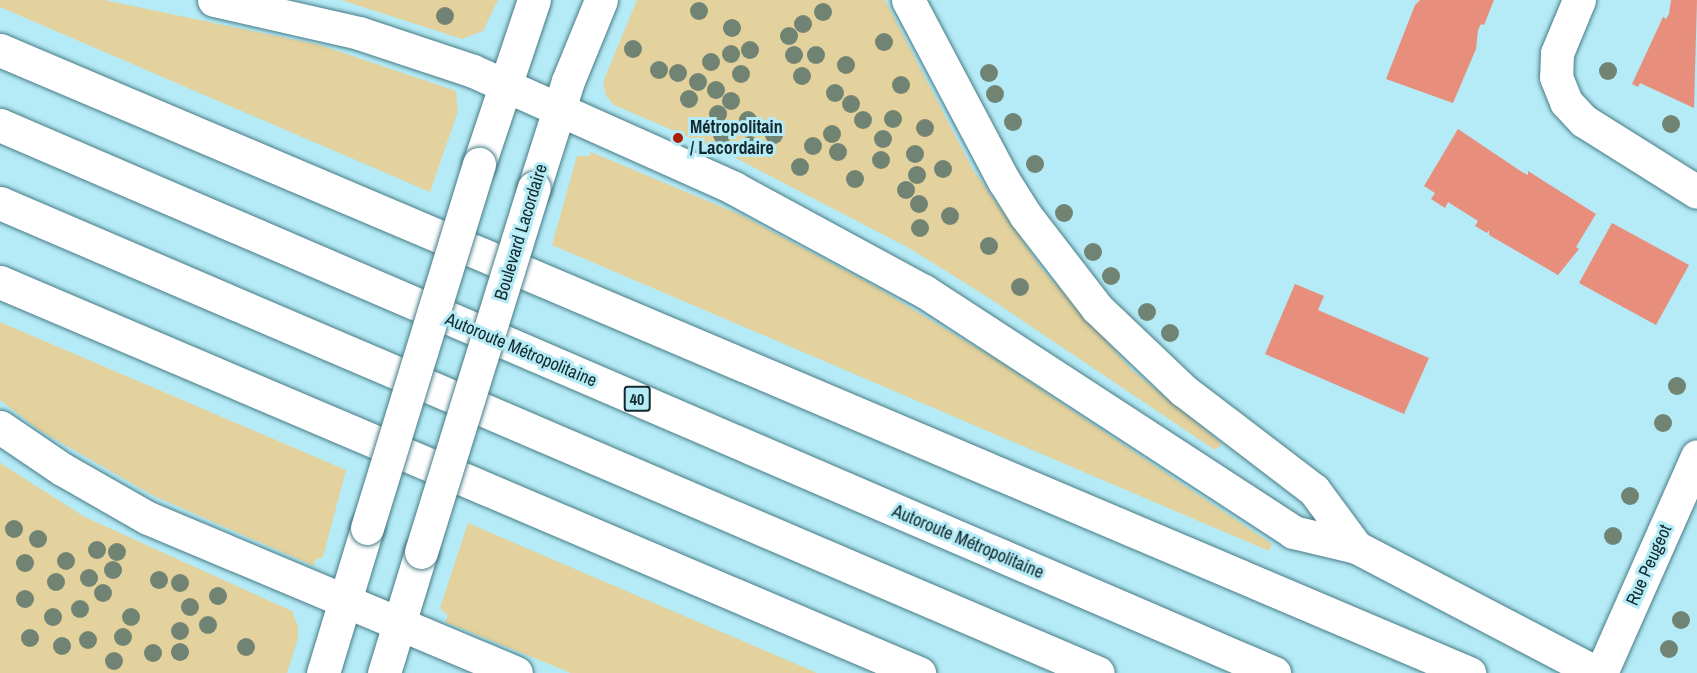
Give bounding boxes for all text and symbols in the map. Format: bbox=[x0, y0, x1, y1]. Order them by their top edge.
place label: Métropolitain / Lacordaire bbox=[690, 117, 783, 160]
marker: Métropolitain / Lacordaire bbox=[671, 131, 685, 145]
street label: Boulevard Lacordaire bbox=[490, 161, 552, 303]
street label: Autoroute Métropolitaine bbox=[442, 308, 600, 392]
road number: 40 bbox=[624, 386, 650, 412]
street label: Autoroute Métropolitaine bbox=[889, 500, 1047, 584]
street label: Rue Peugeot bbox=[1622, 521, 1676, 609]

